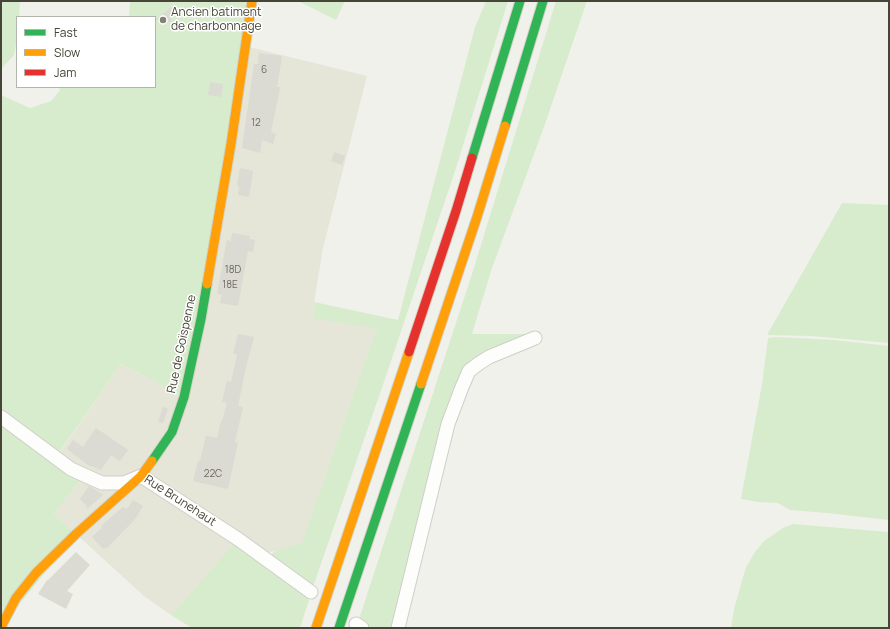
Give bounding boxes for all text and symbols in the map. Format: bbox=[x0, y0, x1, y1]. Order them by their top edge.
place label: Ancien batiment de charbonnage bbox=[171, 6, 262, 34]
marker: Ancien batiment de charbonnage bbox=[158, 15, 168, 25]
legend bbox=[16, 16, 156, 88]
text: Fast bbox=[54, 24, 78, 41]
text: Slow bbox=[54, 44, 80, 61]
text: Jam bbox=[54, 64, 76, 81]
house number: 6 bbox=[261, 64, 267, 76]
house number: 12 bbox=[251, 117, 261, 129]
house number: 18D bbox=[225, 264, 241, 276]
house number: 18E bbox=[222, 279, 238, 291]
street label: Rue de Goïspenne bbox=[165, 293, 199, 395]
house number: 22C bbox=[204, 468, 222, 480]
street label: Rue Brunehaut bbox=[141, 472, 219, 530]

